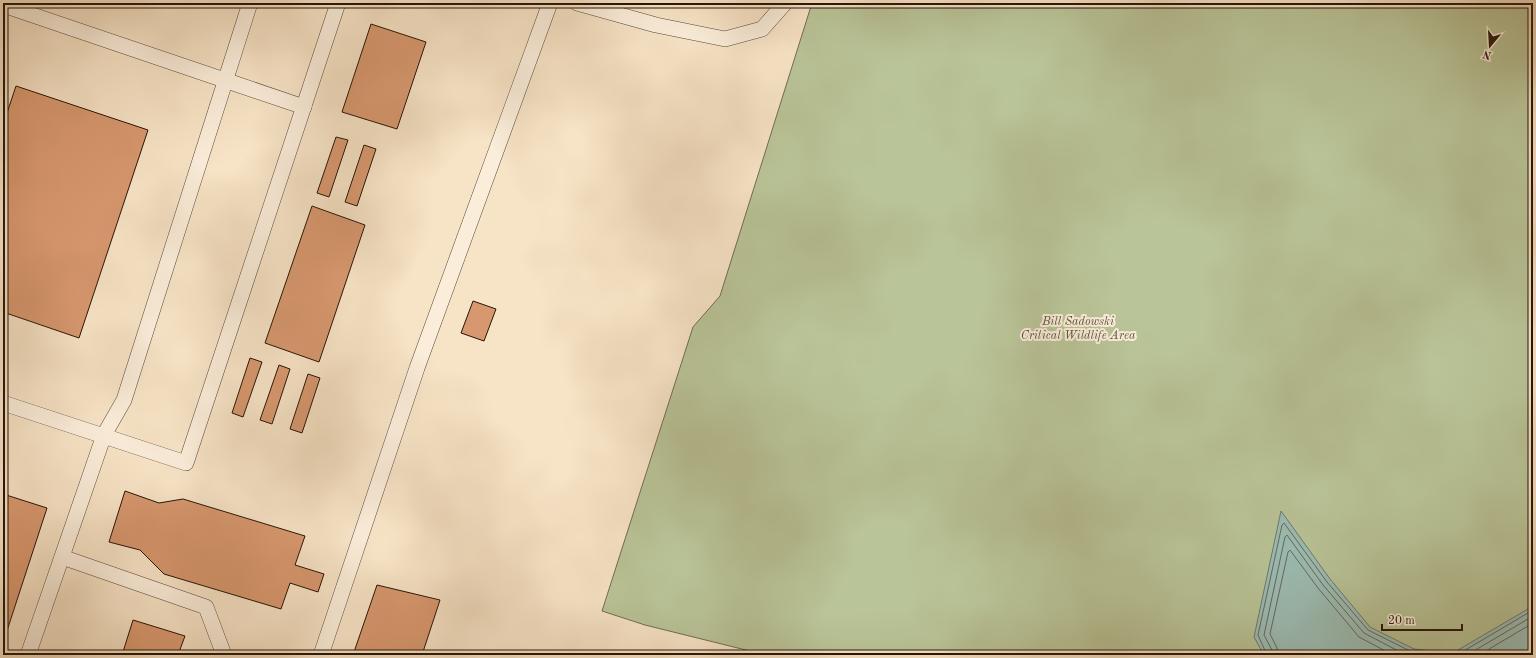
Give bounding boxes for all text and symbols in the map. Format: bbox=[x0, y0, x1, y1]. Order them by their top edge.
north arrow bbox=[1470, 26, 1510, 66]
text: N bbox=[1481, 47, 1493, 61]
park label: Bill Sadowski Critical Wildlife Area bbox=[1021, 316, 1136, 342]
scale bar bbox=[1382, 606, 1462, 632]
text: 20 m bbox=[1388, 615, 1415, 627]

